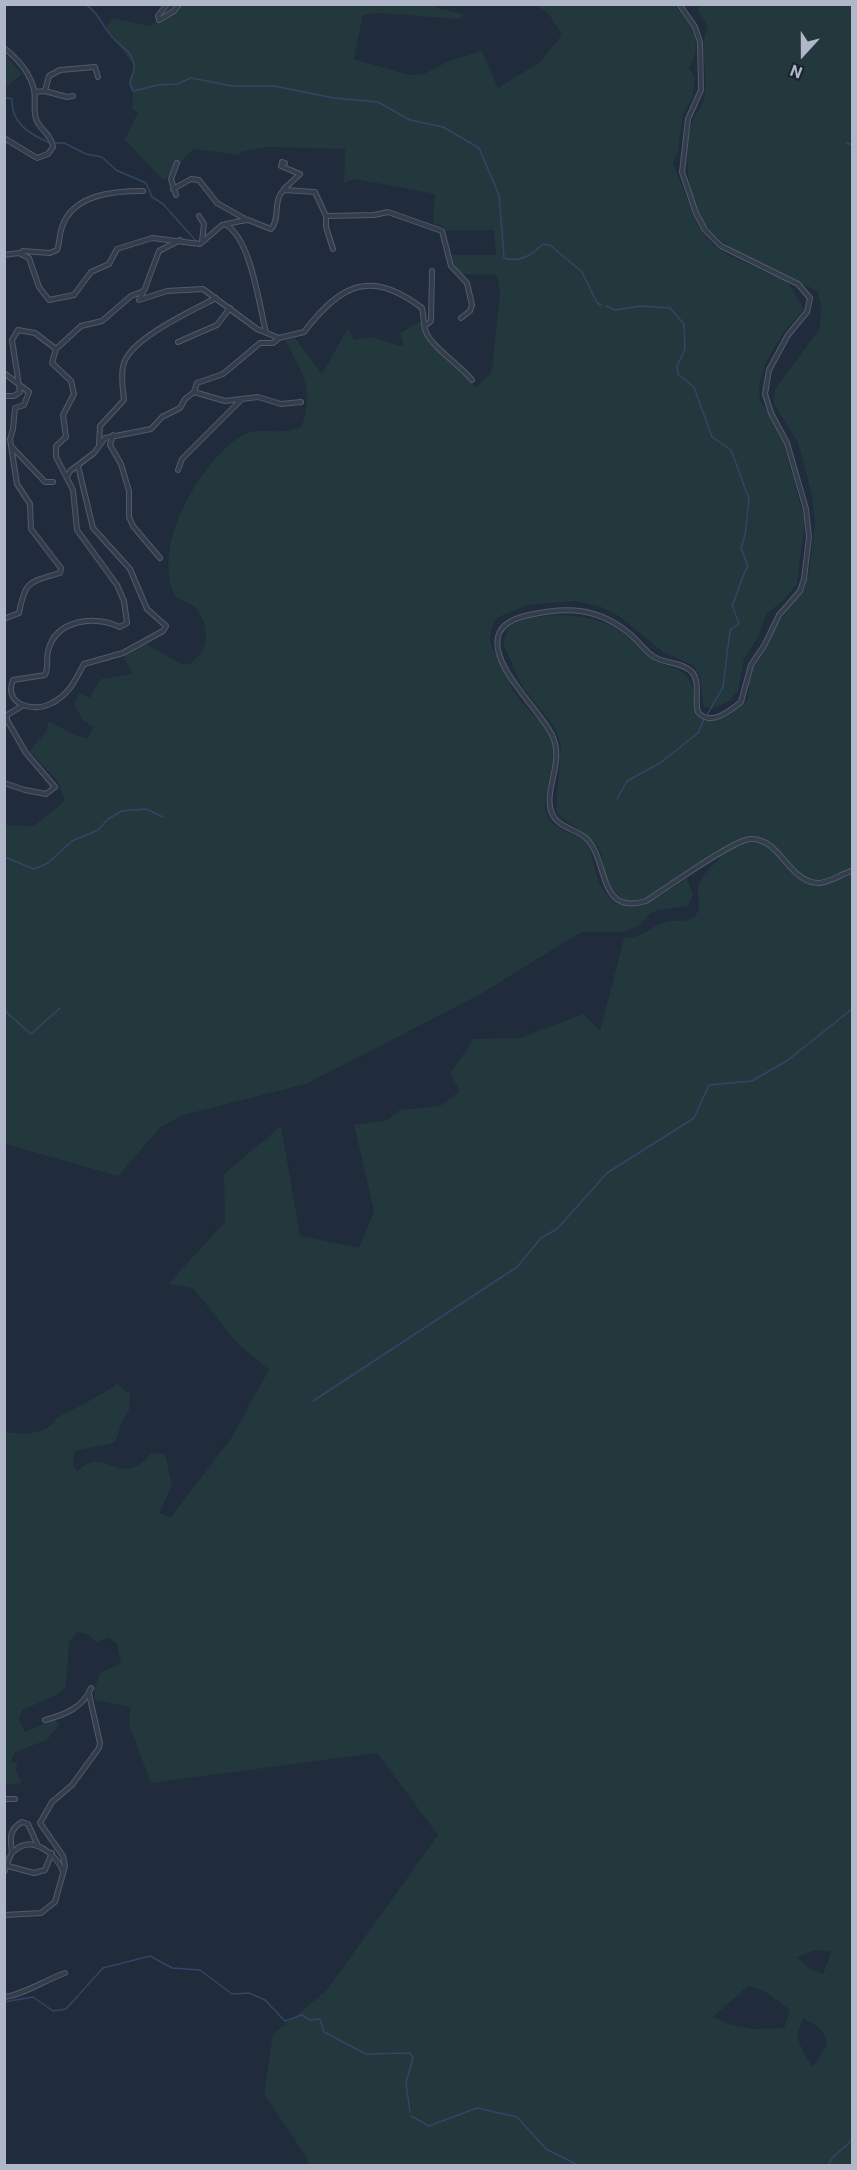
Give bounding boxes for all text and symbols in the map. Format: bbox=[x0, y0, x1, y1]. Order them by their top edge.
north arrow bbox=[773, 24, 833, 84]
text: N bbox=[788, 60, 805, 82]

